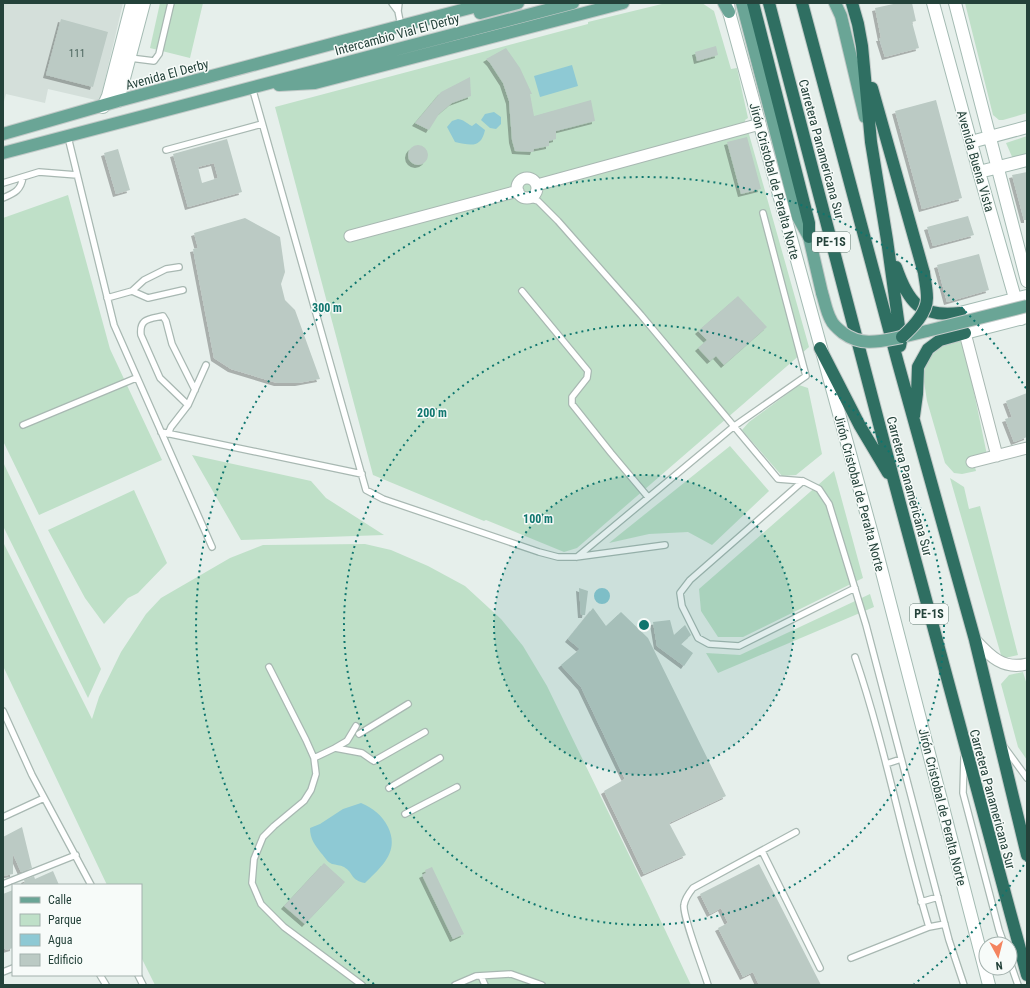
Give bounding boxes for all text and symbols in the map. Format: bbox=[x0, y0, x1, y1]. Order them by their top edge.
street label: Intercambio Vial El Derby bbox=[333, 10, 462, 58]
house number: 111 bbox=[69, 47, 85, 60]
street label: Avenida El Derby bbox=[124, 56, 211, 93]
street label: Carretera Panamericana Sur bbox=[796, 78, 847, 221]
street label: Jirón Cristobal de Peralta Norte bbox=[746, 101, 803, 261]
street label: Avenida Buena Vista bbox=[954, 109, 997, 214]
road number: PE-1S bbox=[812, 232, 850, 252]
text: 300 m bbox=[312, 301, 342, 315]
text: 200 m bbox=[417, 406, 447, 420]
street label: Jirón Cristobal de Peralta Norte bbox=[831, 413, 888, 573]
street label: Carretera Panamericana Sur bbox=[884, 415, 935, 558]
text: 100 m bbox=[523, 512, 553, 526]
road number: PE-1S bbox=[910, 604, 948, 624]
centre of rings bbox=[637, 618, 651, 632]
street label: Jirón Cristobal de Peralta Norte bbox=[916, 727, 969, 887]
street label: Carretera Panamericana Sur bbox=[967, 728, 1018, 871]
legend bbox=[12, 884, 142, 976]
text: Calle bbox=[48, 893, 72, 907]
text: Parque bbox=[48, 913, 82, 927]
text: Agua bbox=[48, 933, 73, 947]
north arrow bbox=[978, 936, 1018, 976]
text: Edificio bbox=[48, 953, 83, 967]
text: N bbox=[995, 959, 1003, 972]

